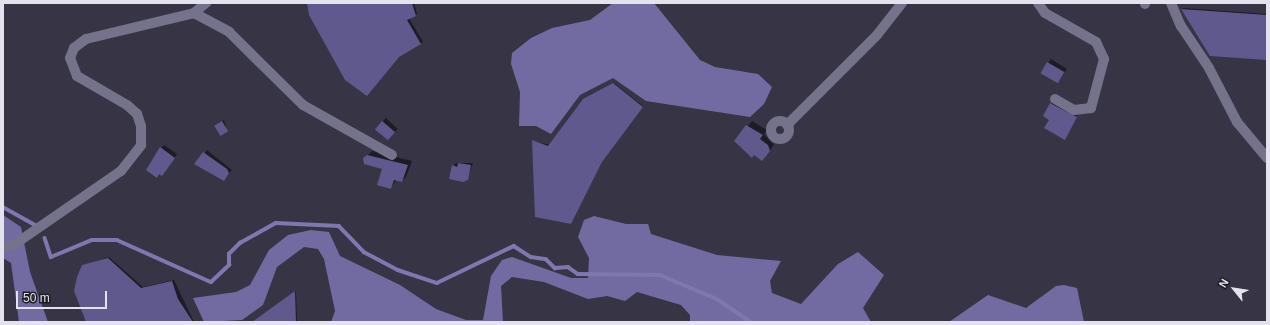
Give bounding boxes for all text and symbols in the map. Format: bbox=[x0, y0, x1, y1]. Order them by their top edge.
north arrow bbox=[1214, 269, 1254, 309]
text: N bbox=[1216, 277, 1231, 289]
scale bar bbox=[18, 283, 109, 309]
text: 50 m bbox=[23, 291, 50, 305]

